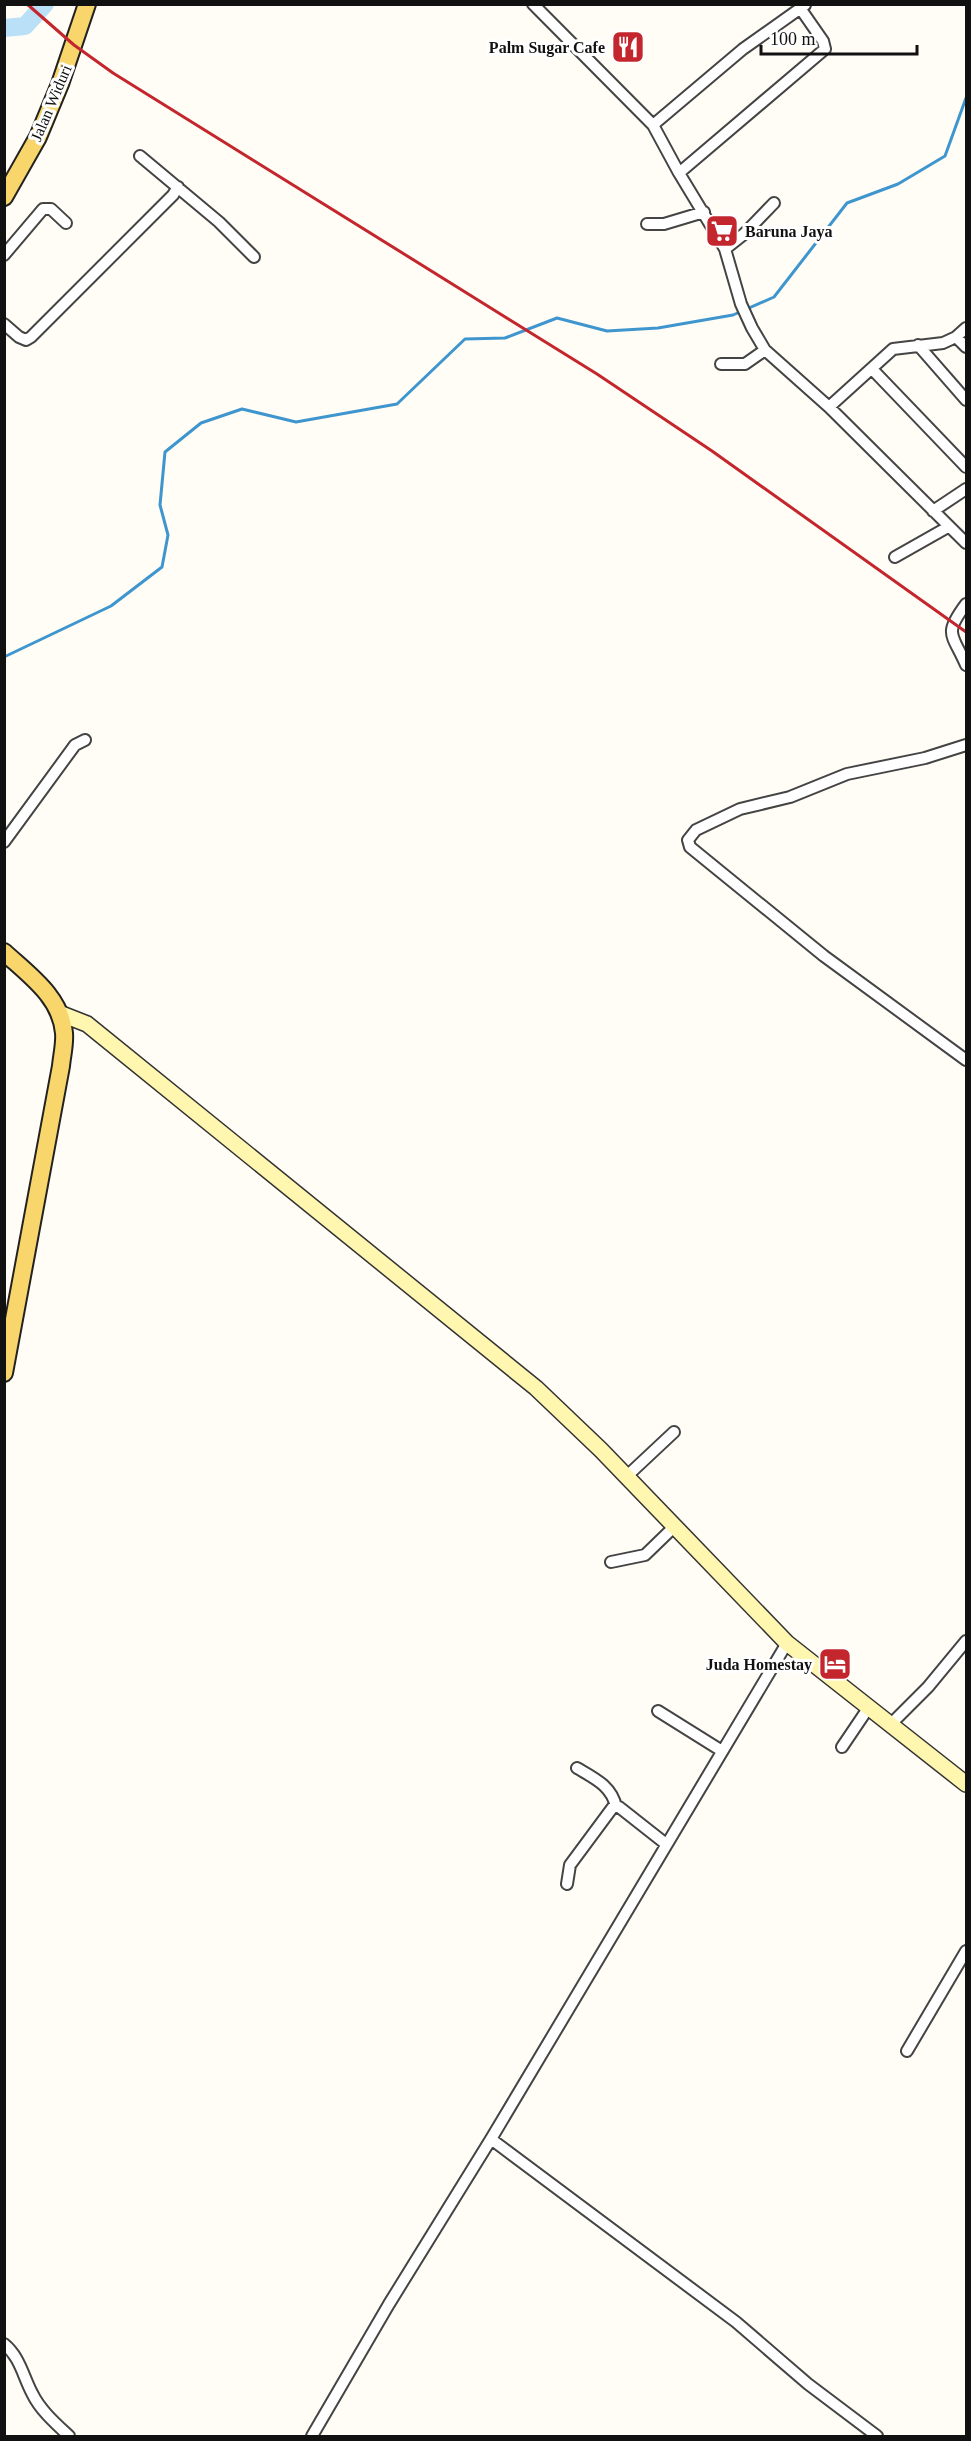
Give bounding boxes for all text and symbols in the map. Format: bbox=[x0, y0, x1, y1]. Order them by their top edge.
scale bar bbox=[761, 18, 917, 56]
restaurant icon: Palm Sugar Cafe bbox=[610, 29, 646, 65]
text: 100 m bbox=[770, 29, 816, 49]
place label: Palm Sugar Cafe bbox=[489, 39, 605, 57]
street label: Jalan Widuri bbox=[27, 62, 75, 144]
supermarket icon: Baruna Jaya bbox=[704, 213, 740, 249]
place label: Baruna Jaya bbox=[745, 223, 833, 241]
hotel icon: Juda Homestay bbox=[817, 1646, 853, 1682]
place label: Juda Homestay bbox=[706, 1656, 812, 1674]

